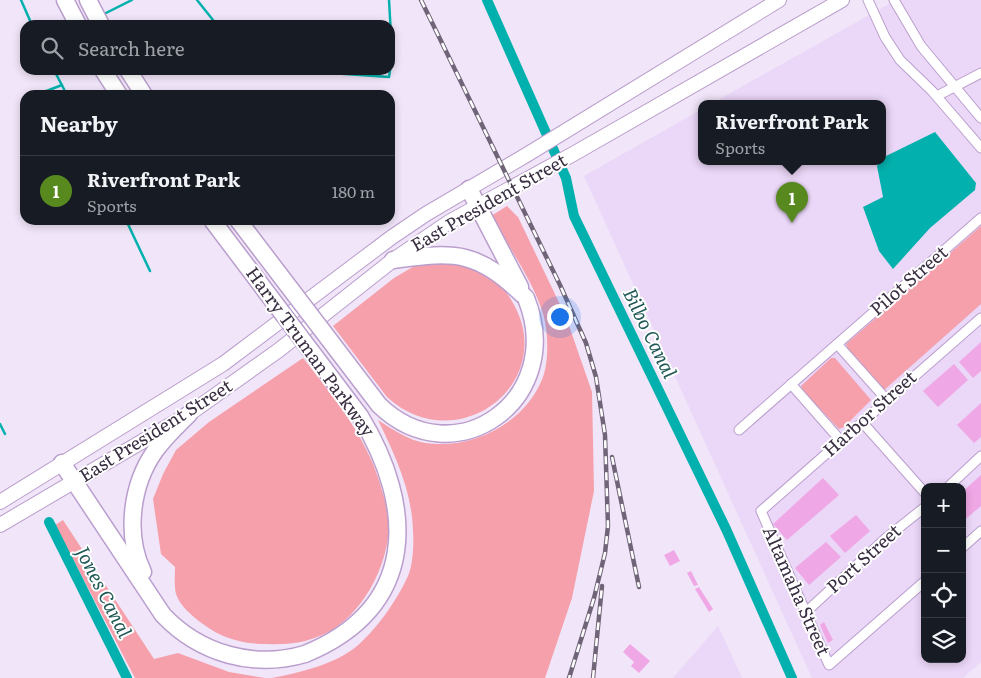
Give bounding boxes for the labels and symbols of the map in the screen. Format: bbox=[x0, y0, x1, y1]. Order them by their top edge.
street label: East President Street bbox=[405, 146, 572, 257]
pin: 1 bbox=[776, 182, 808, 223]
street label: Pilot Street bbox=[863, 238, 953, 321]
street label: Harry Truman Parkway bbox=[240, 260, 383, 442]
water label: Bilbo Canal bbox=[617, 283, 685, 383]
your location bbox=[547, 304, 573, 330]
street label: Harbor Street bbox=[816, 363, 922, 462]
street label: East President Street bbox=[73, 371, 238, 488]
street label: Port Street bbox=[820, 517, 907, 599]
street label: Altamaha Street bbox=[757, 521, 838, 660]
water label: Jones Canal bbox=[70, 541, 140, 642]

